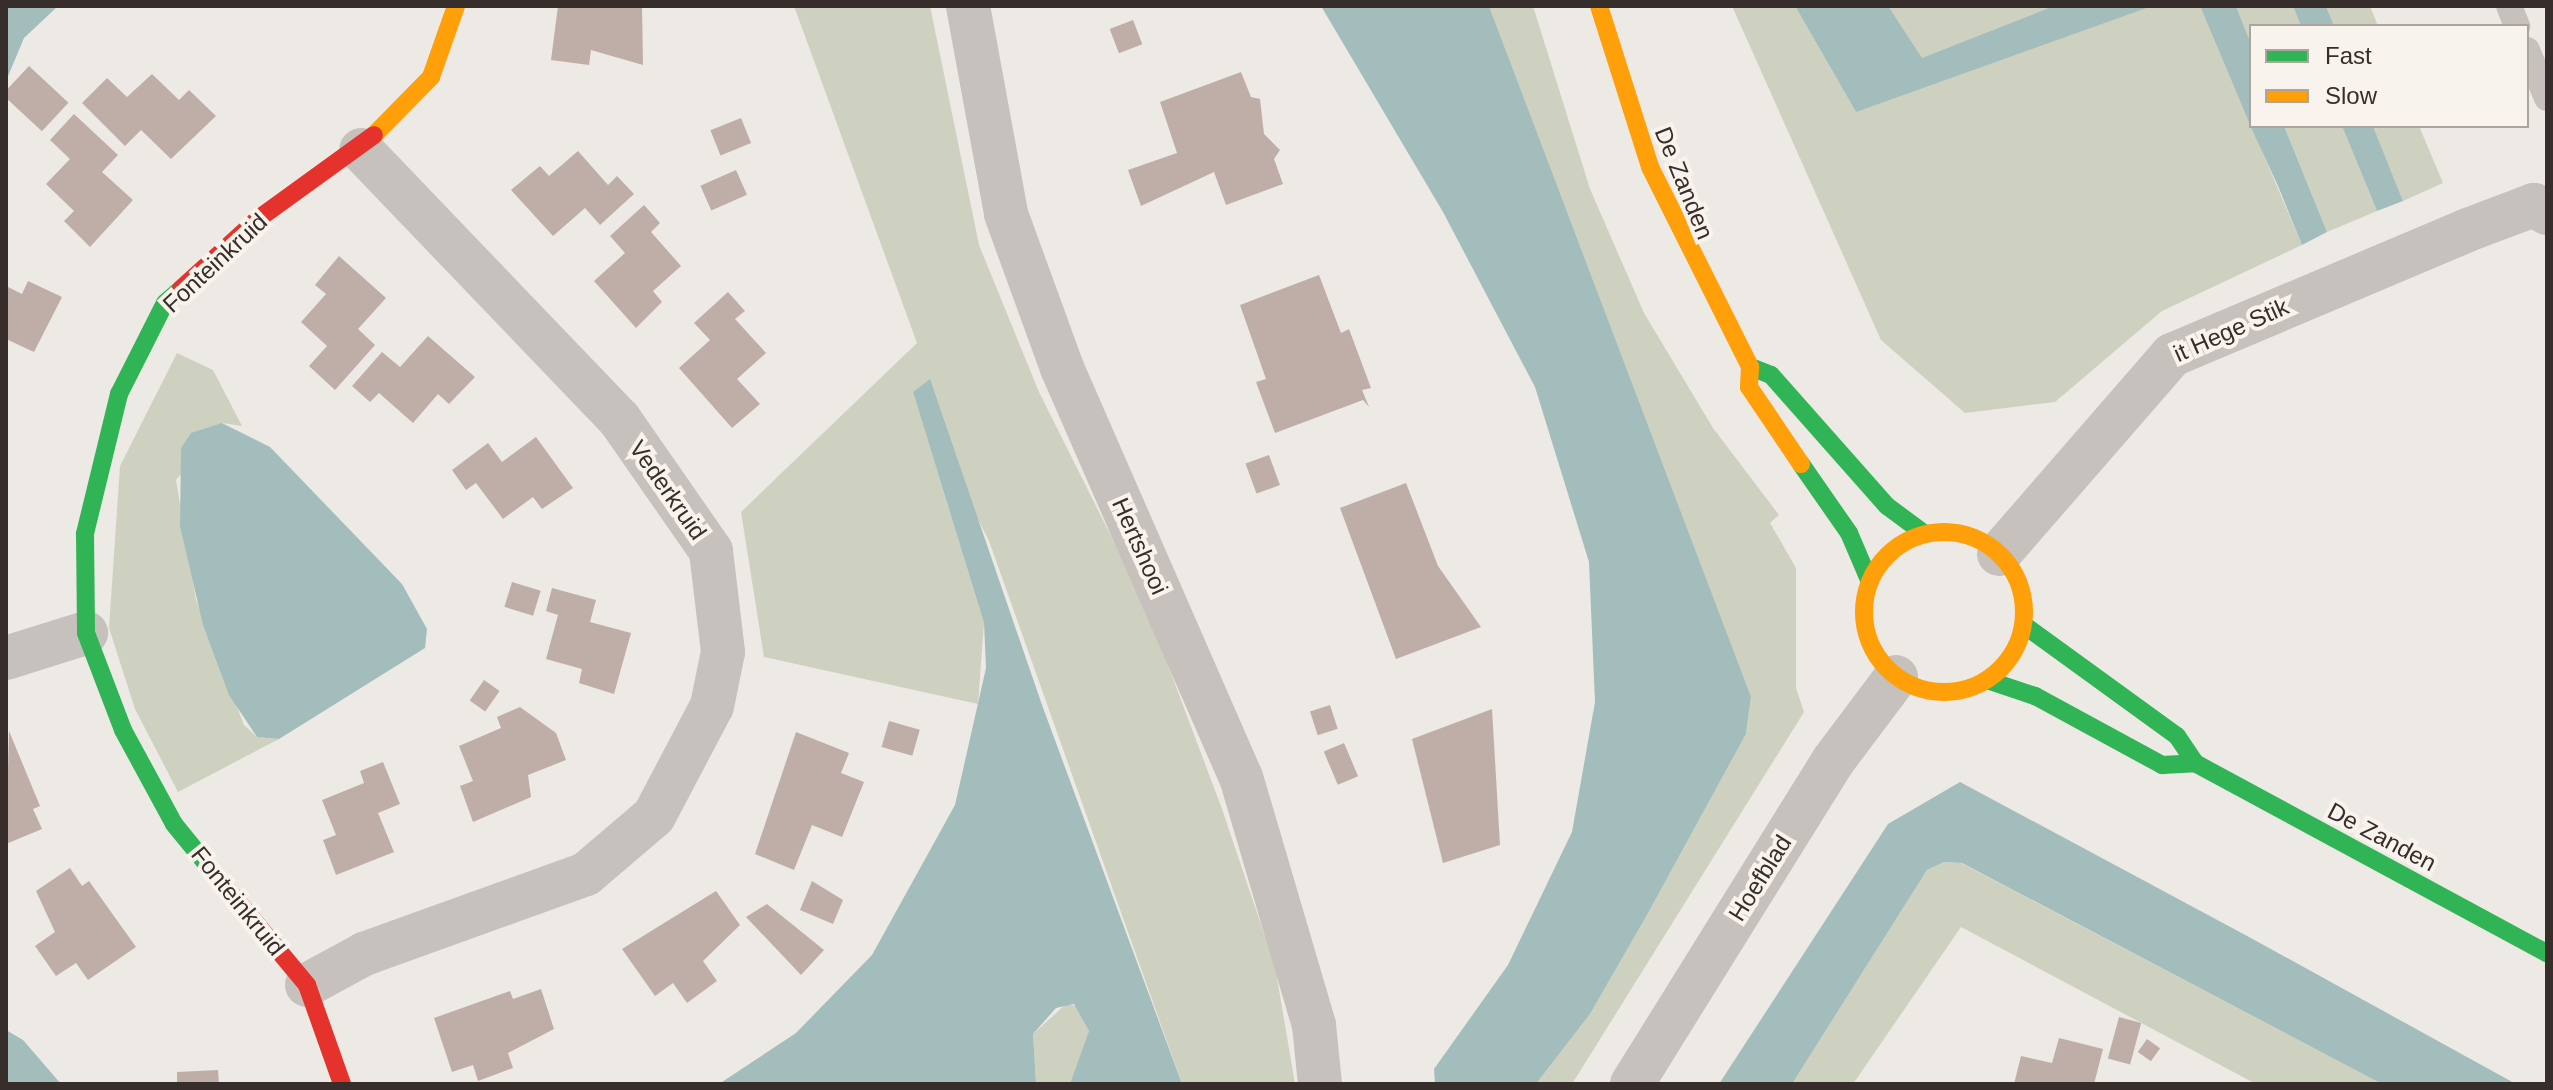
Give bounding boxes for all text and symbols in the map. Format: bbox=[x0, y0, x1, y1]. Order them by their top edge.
legend bbox=[2249, 24, 2529, 128]
text: Fast bbox=[2325, 42, 2372, 69]
text: Slow bbox=[2325, 82, 2377, 109]
street label: De Zanden bbox=[1648, 123, 1720, 243]
street label: Fonteinkruid bbox=[157, 207, 273, 319]
street label: it Hege Stik bbox=[2169, 292, 2293, 368]
street label: Vederkruid bbox=[623, 435, 713, 545]
street label: Hertshooi bbox=[1106, 493, 1174, 599]
street label: De Zanden bbox=[2323, 796, 2441, 878]
street label: Hoefblad bbox=[1722, 830, 1798, 926]
street label: Fonteinkruid bbox=[185, 841, 291, 961]

